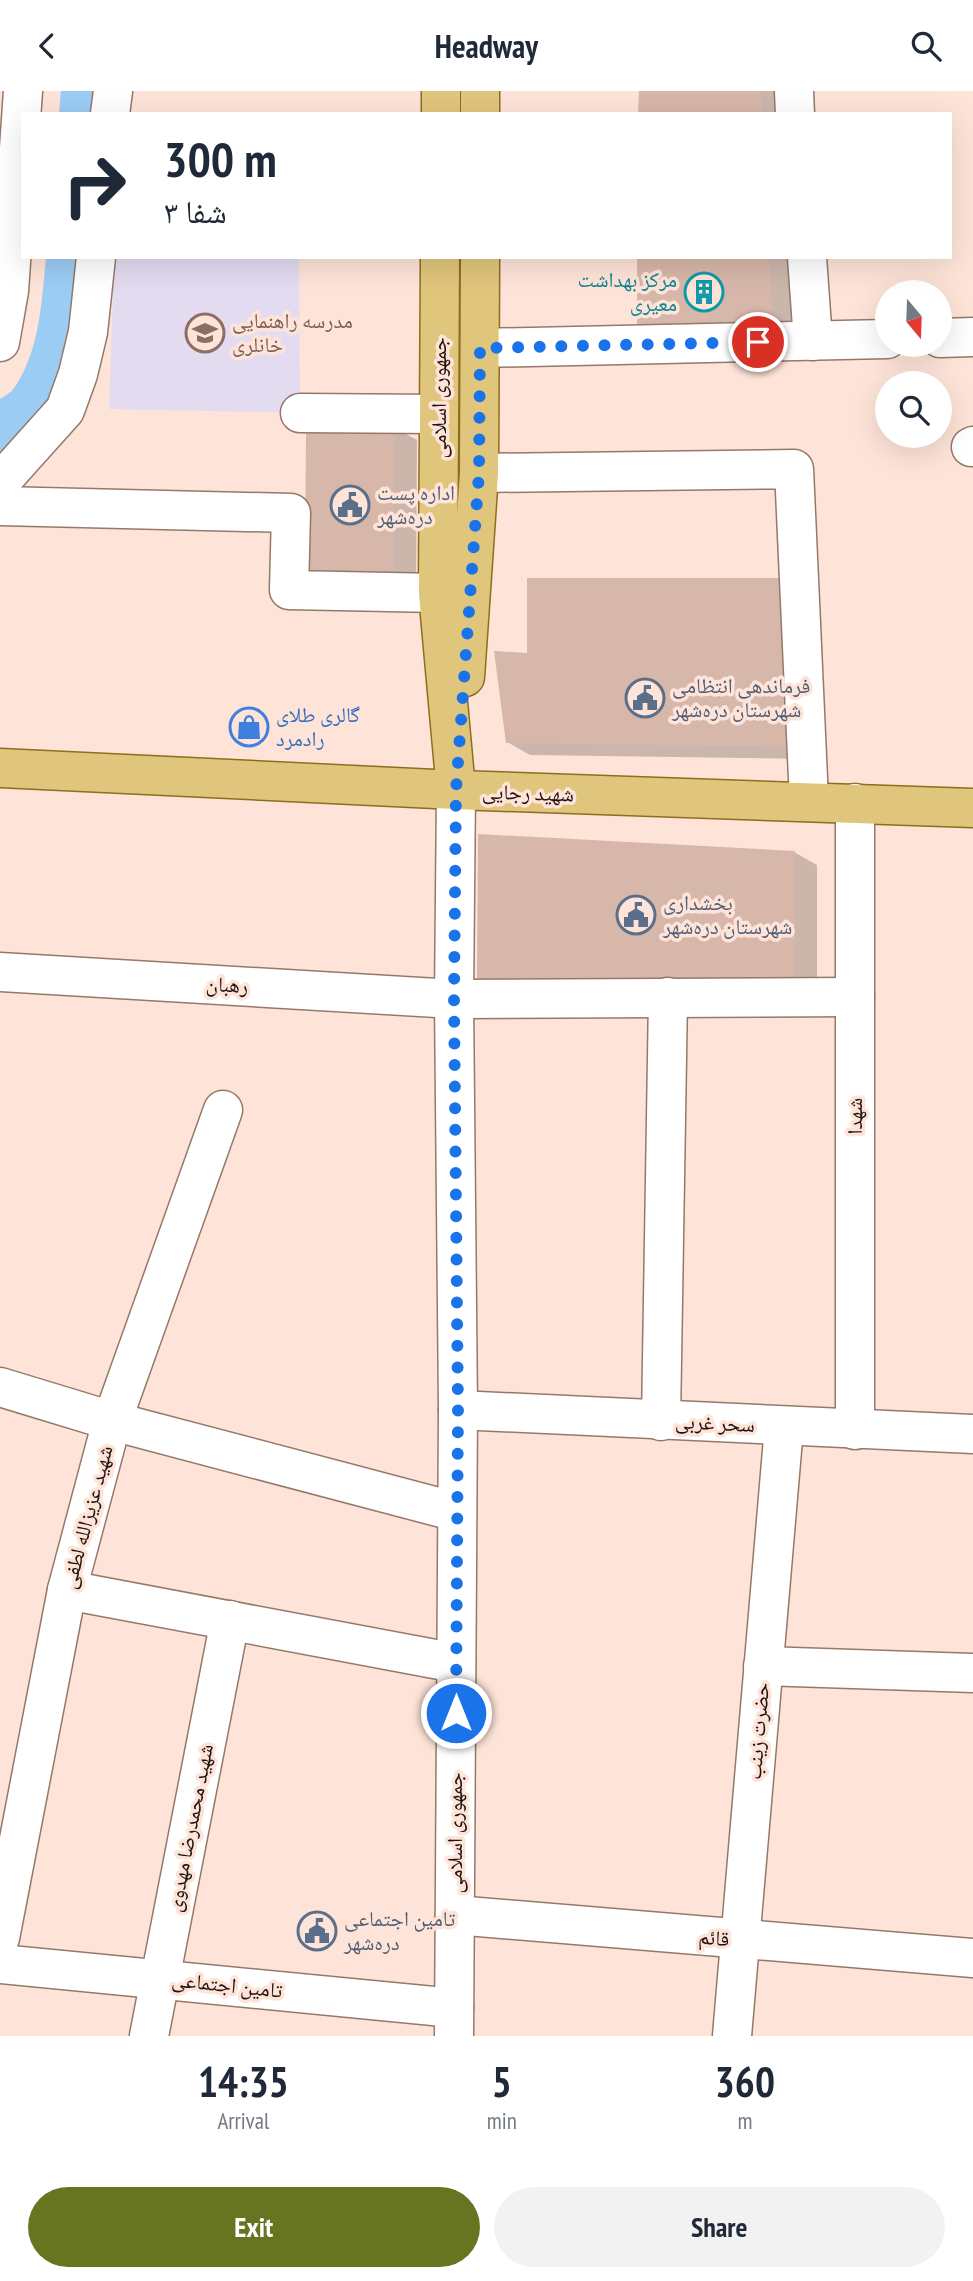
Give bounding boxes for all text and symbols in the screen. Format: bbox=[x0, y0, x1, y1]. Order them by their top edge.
text: Headway bbox=[435, 25, 538, 67]
icon: back bbox=[28, 27, 66, 65]
icon: search bbox=[907, 27, 945, 65]
text: 300 m bbox=[164, 127, 277, 191]
icon: right bbox=[49, 140, 140, 231]
text: شفا ۳ bbox=[164, 190, 227, 232]
place label: مرکز بهداشت معیری bbox=[578, 266, 677, 317]
building icon: مرکز بهداشت معیری bbox=[683, 271, 725, 313]
north arrow bbox=[875, 280, 952, 357]
map controls bbox=[875, 280, 952, 448]
place label: مدرسه راهنمایی خانلری bbox=[232, 307, 353, 358]
school or university icon: مدرسه راهنمایی خانلری bbox=[184, 312, 226, 354]
pin bbox=[728, 312, 788, 372]
icon: arrive bbox=[739, 323, 777, 361]
street label: جمهوری اسلامی bbox=[425, 337, 452, 459]
button: search bbox=[875, 371, 952, 448]
place label: اداره پست دره‌شهر bbox=[376, 479, 455, 530]
public building icon: اداره پست دره‌شهر bbox=[329, 484, 371, 526]
place label: فرماندهی انتظامی شهرستان دره‌شهر bbox=[671, 672, 810, 723]
public building icon: فرماندهی انتظامی شهرستان دره‌شهر bbox=[624, 677, 666, 719]
place label: گالری طلای رادمرد bbox=[276, 701, 360, 752]
shop icon: گالری طلای رادمرد bbox=[228, 706, 270, 748]
street label: شهید رجایی bbox=[481, 777, 575, 808]
place label: بخشداری شهرستان دره‌شهر bbox=[662, 889, 792, 940]
public building icon: بخشداری شهرستان دره‌شهر bbox=[615, 894, 657, 936]
street label: رهبان bbox=[205, 970, 249, 999]
street label: شهدا bbox=[841, 1098, 868, 1134]
street label: سحر غربی bbox=[674, 1407, 756, 1438]
street label: شهید عزیزالله لطفی bbox=[54, 1442, 119, 1592]
position arrow bbox=[419, 1676, 493, 1750]
street label: حضرت زینب bbox=[740, 1681, 775, 1781]
street label: شهید محمدرضا مهدوی bbox=[160, 1742, 219, 1914]
street label: جمهوری اسلامی bbox=[441, 1772, 468, 1894]
place label: تامین اجتماعی دره‌شهر bbox=[343, 1905, 455, 1956]
public building icon: تامین اجتماعی دره‌شهر bbox=[296, 1910, 338, 1952]
street label: قائم bbox=[697, 1923, 731, 1953]
street label: تامین اجتماعی bbox=[170, 1965, 284, 2004]
text: 14:35 bbox=[198, 2054, 289, 2109]
text: 5 bbox=[492, 2054, 512, 2109]
text: 360 bbox=[715, 2054, 775, 2109]
text: Arrival bbox=[217, 2106, 269, 2135]
text: min bbox=[487, 2106, 517, 2135]
text: m bbox=[737, 2106, 752, 2135]
button: Exit bbox=[28, 2187, 480, 2267]
button: Share bbox=[494, 2187, 945, 2267]

